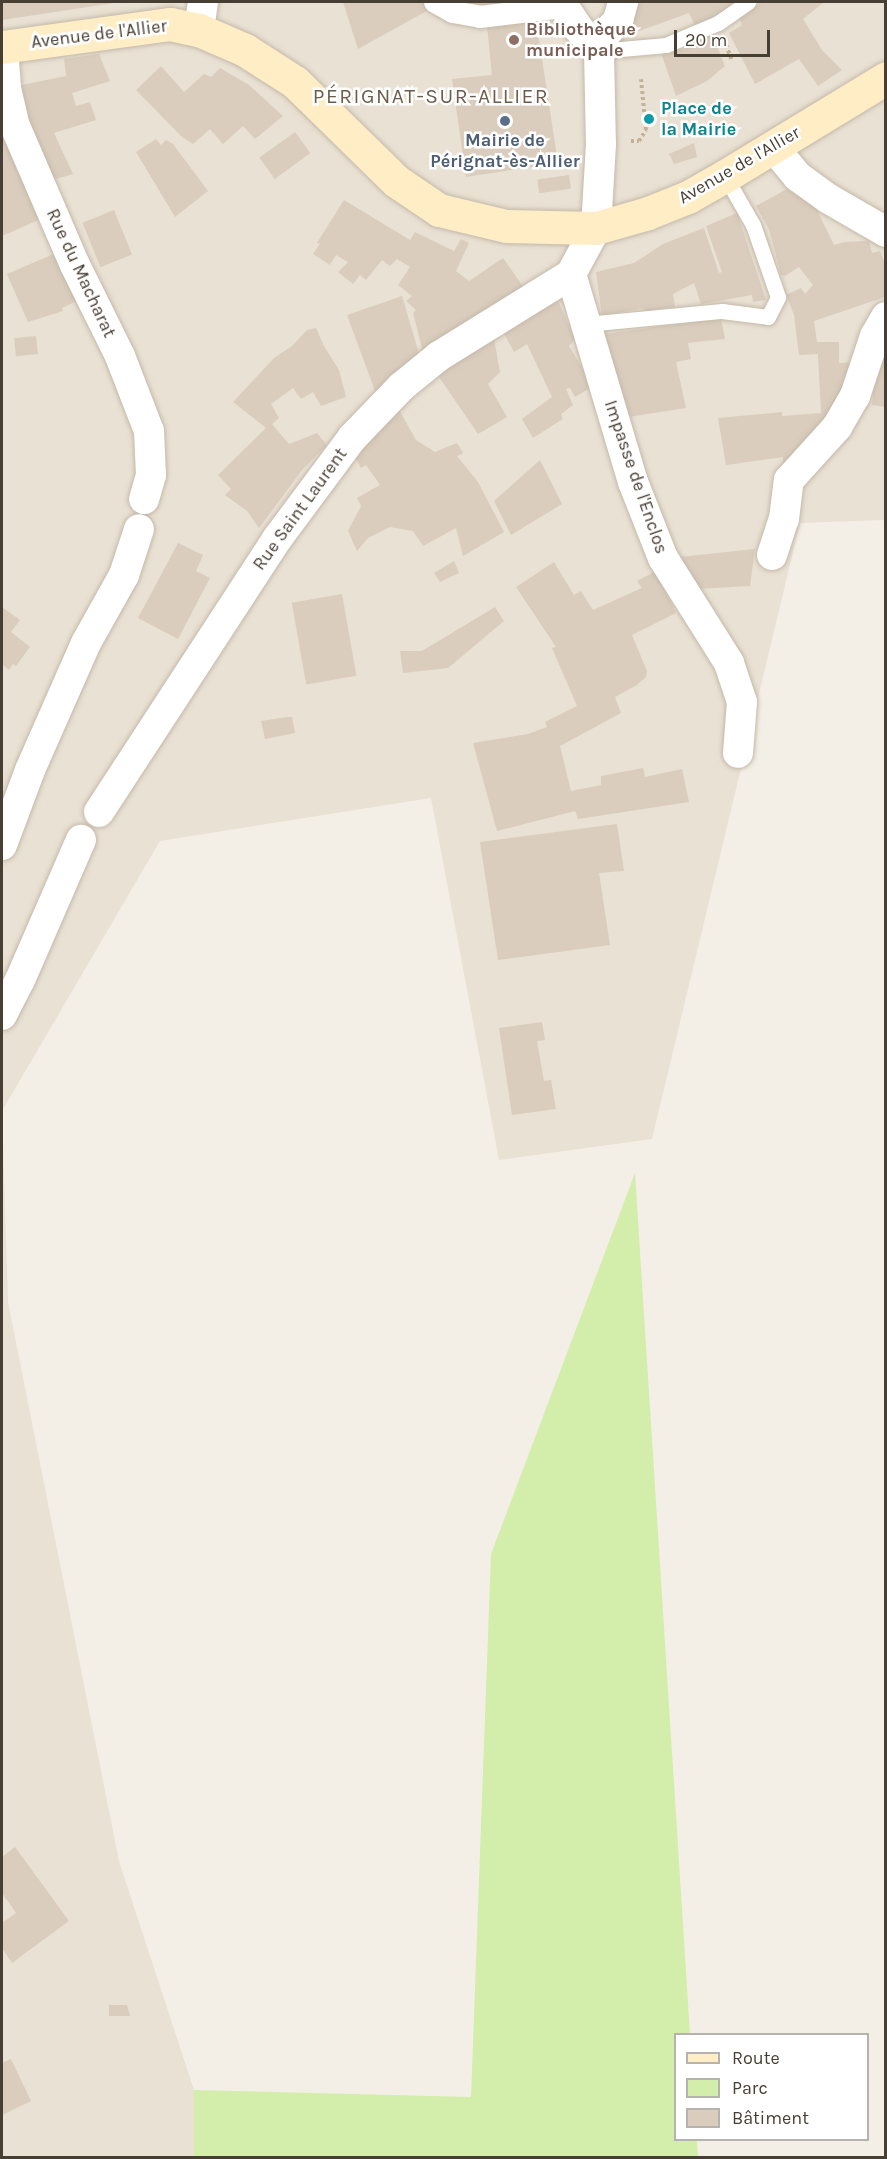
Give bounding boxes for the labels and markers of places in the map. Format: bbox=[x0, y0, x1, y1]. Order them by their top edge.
place label: Bibliothèque municipale bbox=[526, 19, 636, 62]
marker: Bibliothèque municipale bbox=[507, 33, 521, 47]
place label: Place de la Mairie bbox=[661, 98, 736, 140]
marker: Place de la Mairie bbox=[642, 112, 656, 126]
marker: Mairie de Pérignat-ès-Allier bbox=[498, 114, 512, 128]
place label: Mairie de Pérignat-ès-Allier bbox=[430, 130, 580, 172]

